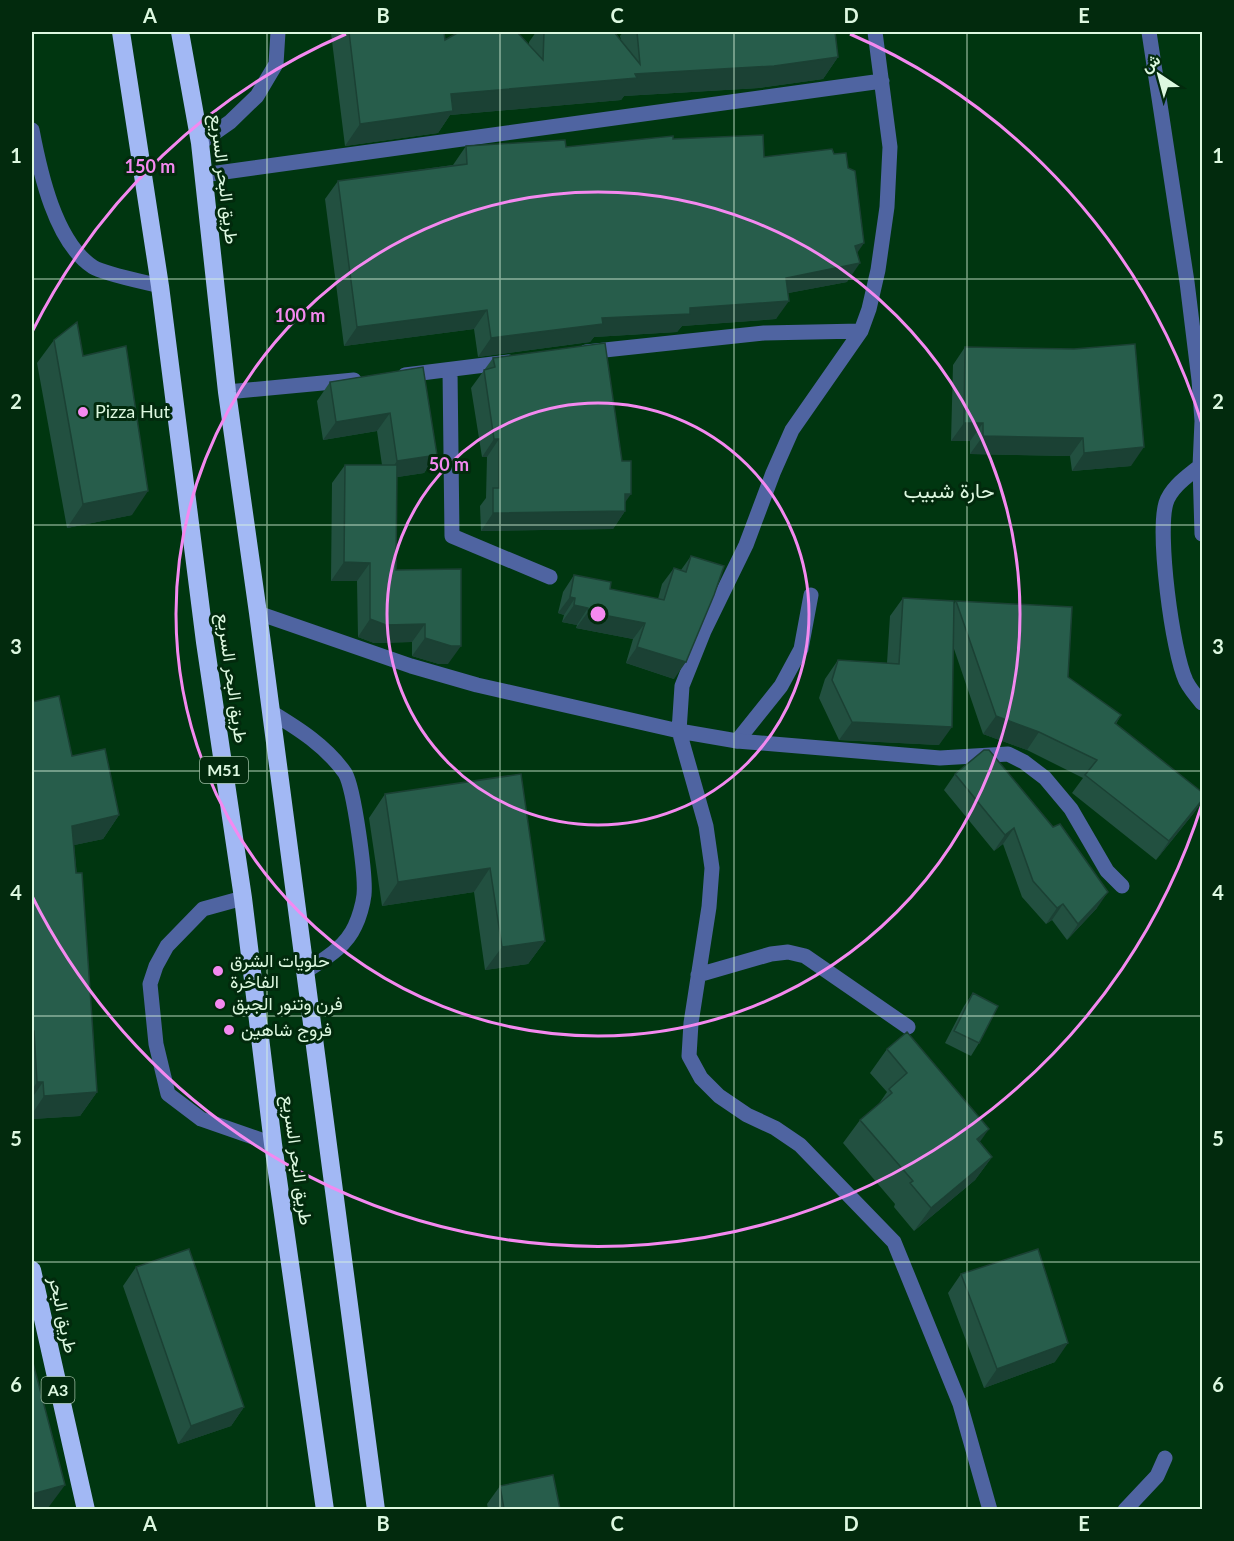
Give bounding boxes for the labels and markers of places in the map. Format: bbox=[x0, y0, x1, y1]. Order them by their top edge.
place label: Pizza Hut bbox=[95, 400, 171, 422]
marker: Pizza Hut bbox=[76, 405, 90, 419]
centre of rings bbox=[588, 604, 608, 624]
place label: حلويات الشرق الفاخرة bbox=[230, 949, 330, 993]
marker: حلويات الشرق الفاخرة bbox=[211, 964, 225, 978]
place label: فرن وتنور الجبق bbox=[232, 992, 343, 1015]
marker: فرن وتنور الجبق bbox=[213, 997, 227, 1011]
place label: فروج شاهين bbox=[241, 1018, 332, 1042]
marker: فروج شاهين bbox=[222, 1023, 236, 1037]

